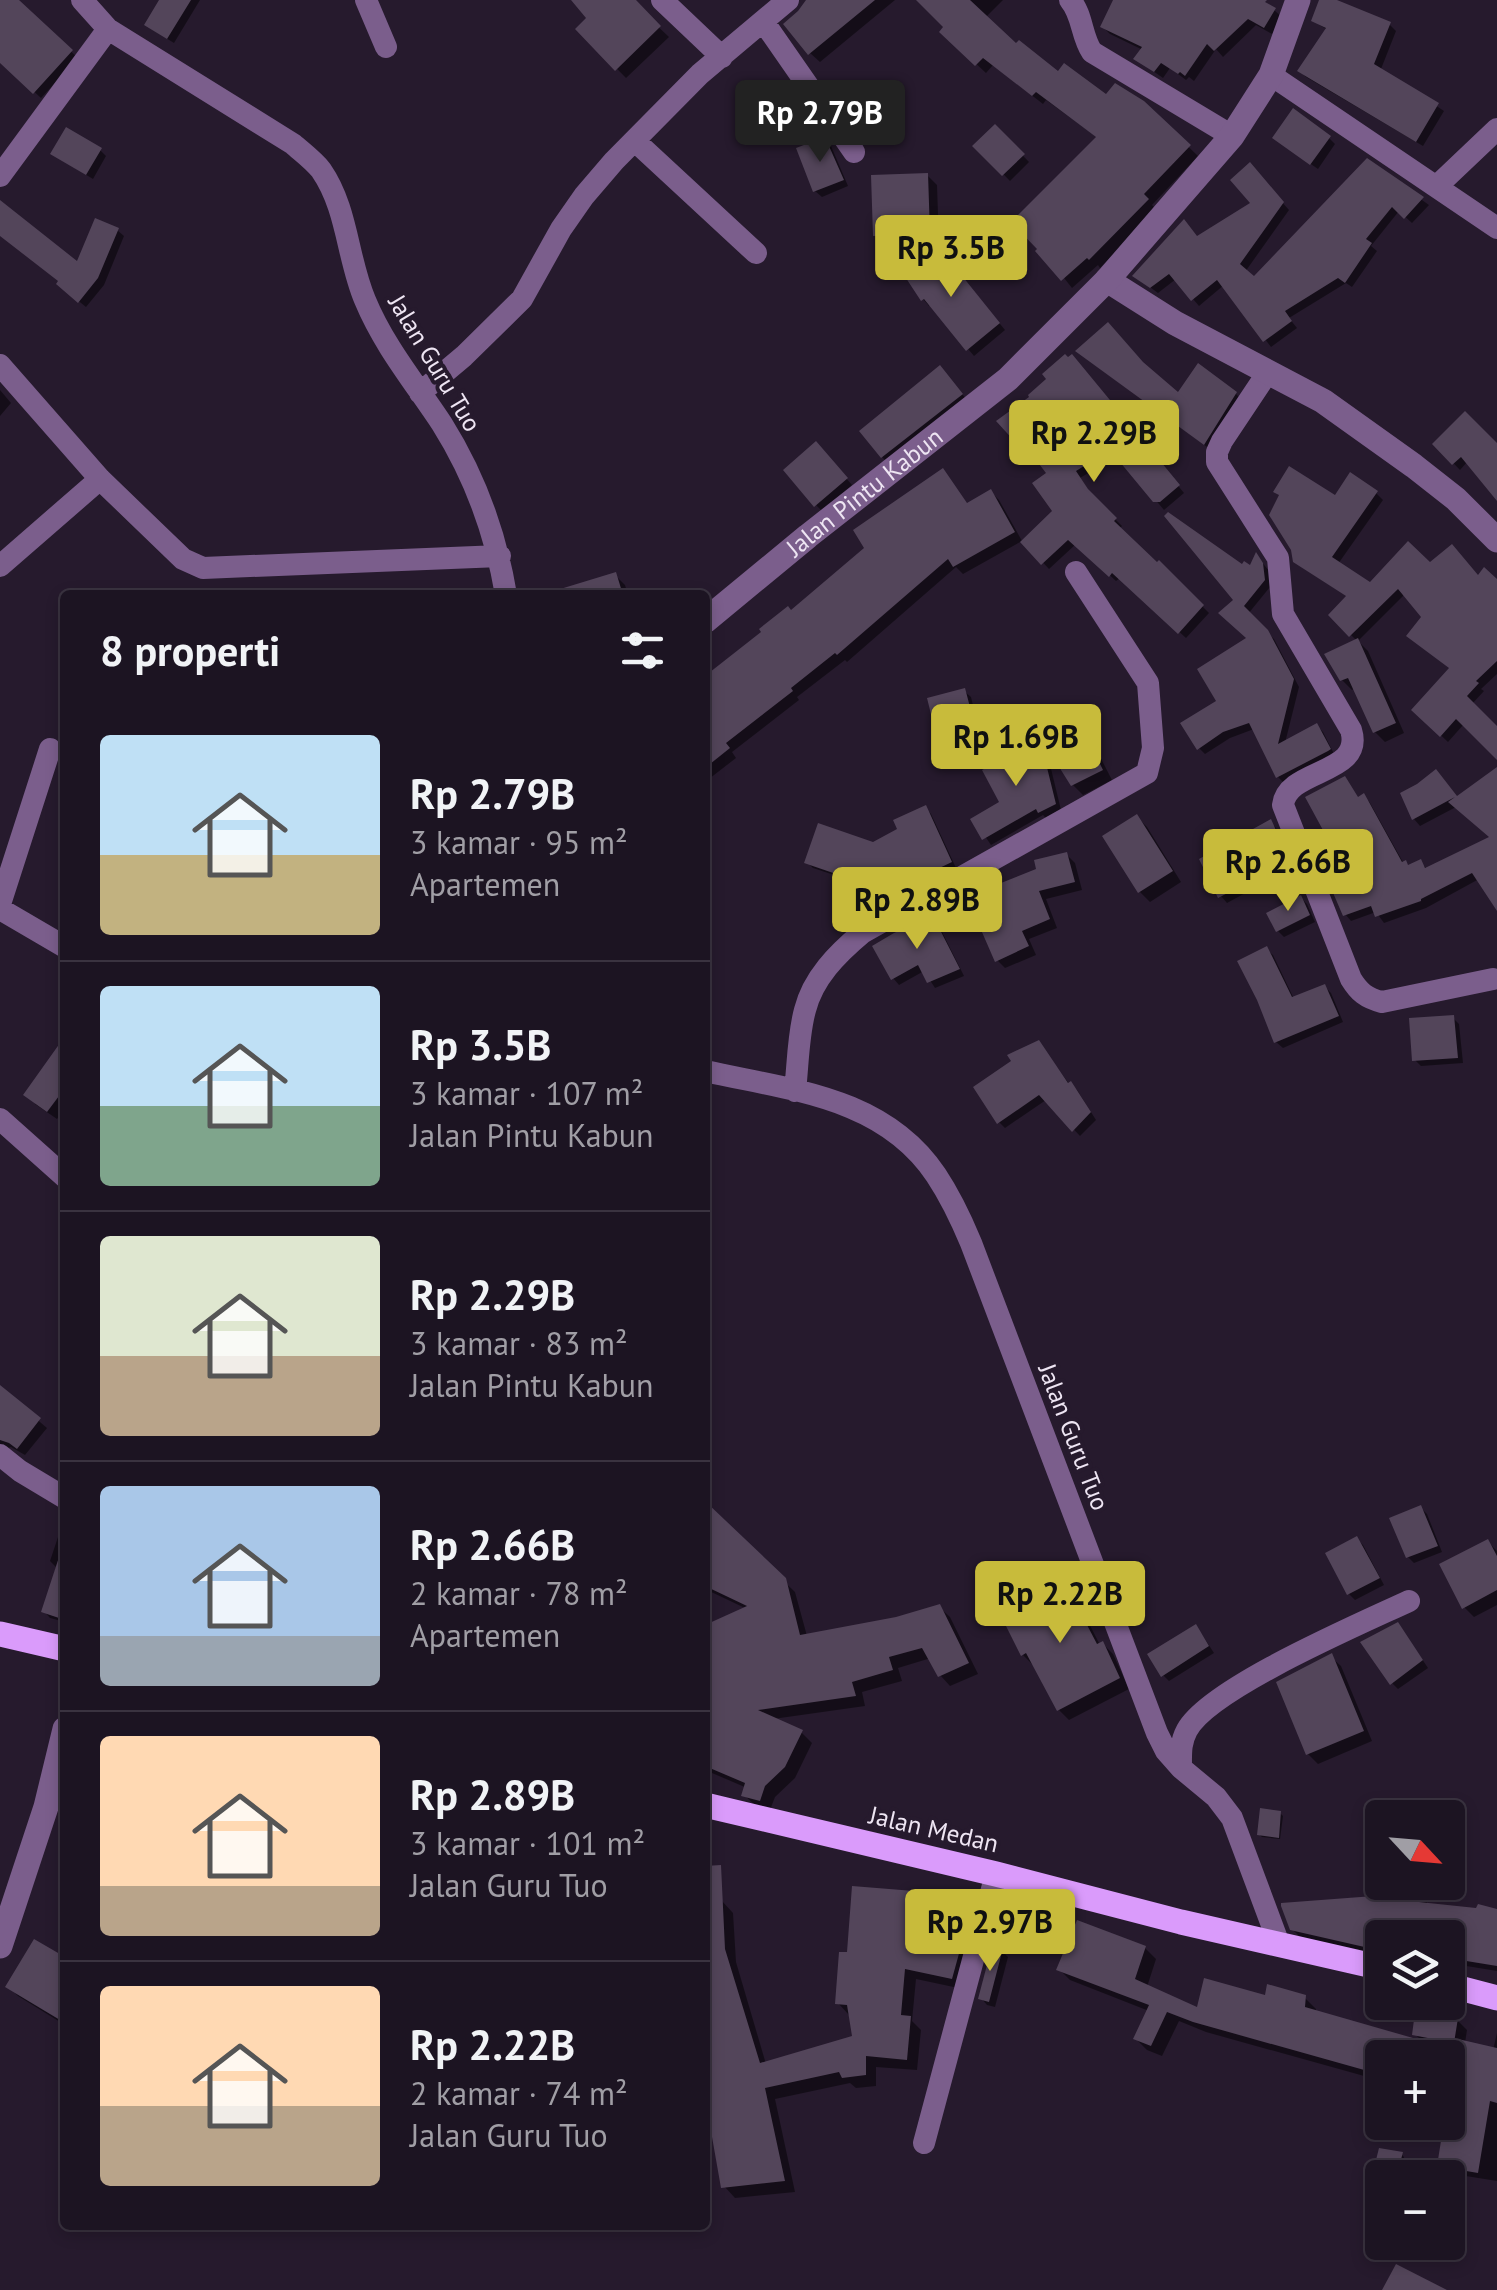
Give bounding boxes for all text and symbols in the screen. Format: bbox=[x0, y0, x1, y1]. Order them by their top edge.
pin: Rp 2.79B bbox=[717, 80, 923, 165]
text: Rp 2.79B bbox=[757, 91, 883, 133]
pin: Rp 3.5B bbox=[859, 215, 1043, 300]
text: Rp 3.5B bbox=[897, 226, 1005, 268]
street label: Jalan Guru Tuo bbox=[381, 288, 489, 437]
pin: Rp 2.29B bbox=[991, 400, 1197, 485]
text: Rp 2.29B bbox=[1031, 411, 1157, 453]
street label: Jalan Pintu Kabun bbox=[779, 420, 949, 564]
text: 8 properti bbox=[100, 623, 280, 678]
icon: filters bbox=[615, 623, 670, 678]
pin: Rp 1.69B bbox=[913, 704, 1119, 789]
text: Rp 1.69B bbox=[953, 715, 1079, 757]
text: Rp 2.79B bbox=[410, 766, 575, 821]
icon: home bbox=[180, 775, 300, 895]
text: 3 kamar · 95 m² bbox=[410, 821, 628, 863]
pin: Rp 2.66B bbox=[1185, 829, 1391, 914]
text: Rp 2.66B bbox=[1225, 840, 1351, 882]
text: Apartemen bbox=[410, 863, 560, 905]
pin: Rp 2.89B bbox=[814, 867, 1020, 952]
text: Rp 2.89B bbox=[854, 878, 980, 920]
text: Rp 3.5B bbox=[410, 1017, 551, 1072]
icon: home bbox=[180, 1026, 300, 1146]
text: 3 kamar · 107 m² bbox=[410, 1072, 643, 1114]
text: Jalan Pintu Kabun bbox=[410, 1114, 654, 1156]
text: Rp 2.29B bbox=[410, 1267, 575, 1322]
icon: home bbox=[180, 1276, 300, 1396]
text: 3 kamar · 83 m² bbox=[410, 1322, 628, 1364]
street label: Jalan Guru Tuo bbox=[1031, 1358, 1117, 1515]
text: Jalan Pintu Kabun bbox=[410, 1364, 654, 1406]
text: Rp 2.66B bbox=[410, 1517, 575, 1572]
icon: home bbox=[180, 1526, 300, 1646]
pin: Rp 2.22B bbox=[957, 1561, 1163, 1646]
text: 2 kamar · 78 m² bbox=[410, 1572, 628, 1614]
text: Rp 2.22B bbox=[997, 1572, 1123, 1614]
text: Apartemen bbox=[410, 1614, 560, 1656]
text: Rp 2.89B bbox=[410, 1767, 575, 1822]
icon: home bbox=[180, 1776, 300, 1896]
street label: Jalan Medan bbox=[865, 1798, 1002, 1859]
north arrow bbox=[1365, 1800, 1465, 1900]
map controls bbox=[1365, 1800, 1465, 2260]
text: 3 kamar · 101 m² bbox=[410, 1822, 645, 1864]
text: Jalan Guru Tuo bbox=[410, 1864, 608, 1906]
pin: Rp 2.97B bbox=[887, 1889, 1093, 1974]
text: Rp 2.97B bbox=[927, 1900, 1053, 1942]
button: layers bbox=[1365, 1920, 1465, 2020]
text: Rp 2.22B bbox=[410, 2017, 575, 2072]
icon: home bbox=[180, 2026, 300, 2146]
button: + bbox=[1365, 2040, 1465, 2140]
text: 2 kamar · 74 m² bbox=[410, 2072, 628, 2114]
text: Jalan Guru Tuo bbox=[410, 2114, 608, 2156]
button: − bbox=[1365, 2160, 1465, 2260]

